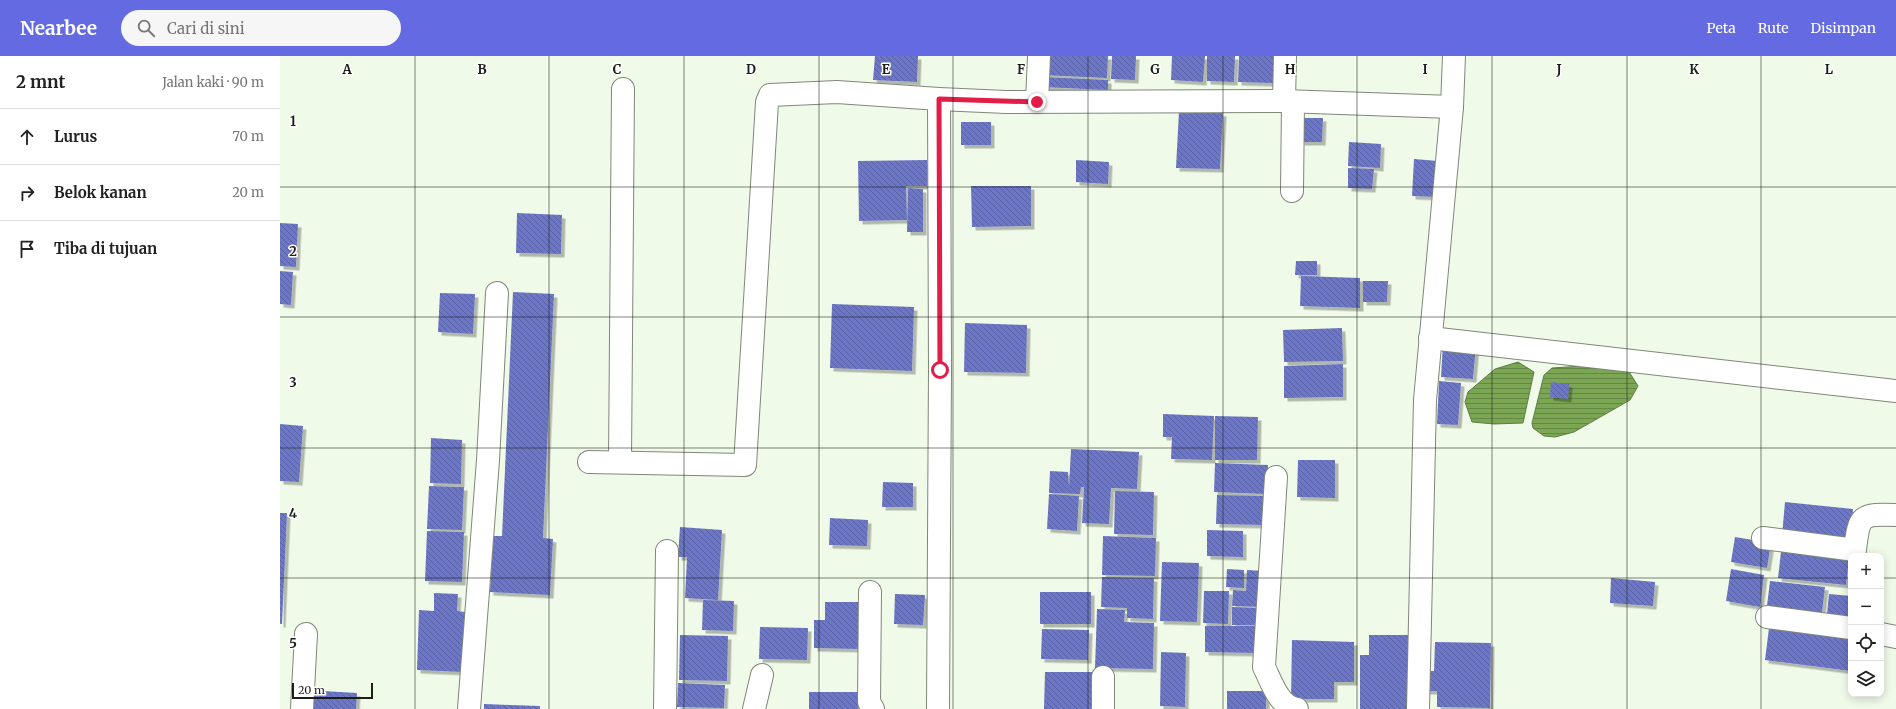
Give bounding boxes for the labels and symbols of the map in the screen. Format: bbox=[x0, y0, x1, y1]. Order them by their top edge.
text: A bbox=[341, 61, 352, 78]
text: B bbox=[477, 61, 487, 78]
text: C bbox=[613, 61, 622, 78]
text: D bbox=[746, 61, 756, 78]
text: E bbox=[882, 61, 891, 78]
text: F bbox=[1017, 61, 1025, 78]
text: G bbox=[1150, 61, 1160, 78]
text: H bbox=[1285, 61, 1296, 78]
text: I bbox=[1422, 61, 1428, 78]
text: J bbox=[1555, 61, 1562, 78]
text: K bbox=[1689, 61, 1699, 78]
text: L bbox=[1825, 61, 1834, 78]
route end bbox=[1028, 93, 1046, 111]
text: 1 bbox=[290, 113, 296, 130]
text: 2 bbox=[289, 243, 297, 260]
route start bbox=[931, 361, 949, 379]
text: 3 bbox=[289, 374, 297, 391]
text: 4 bbox=[289, 505, 298, 522]
text: 5 bbox=[289, 635, 297, 652]
scale bar bbox=[292, 681, 373, 700]

